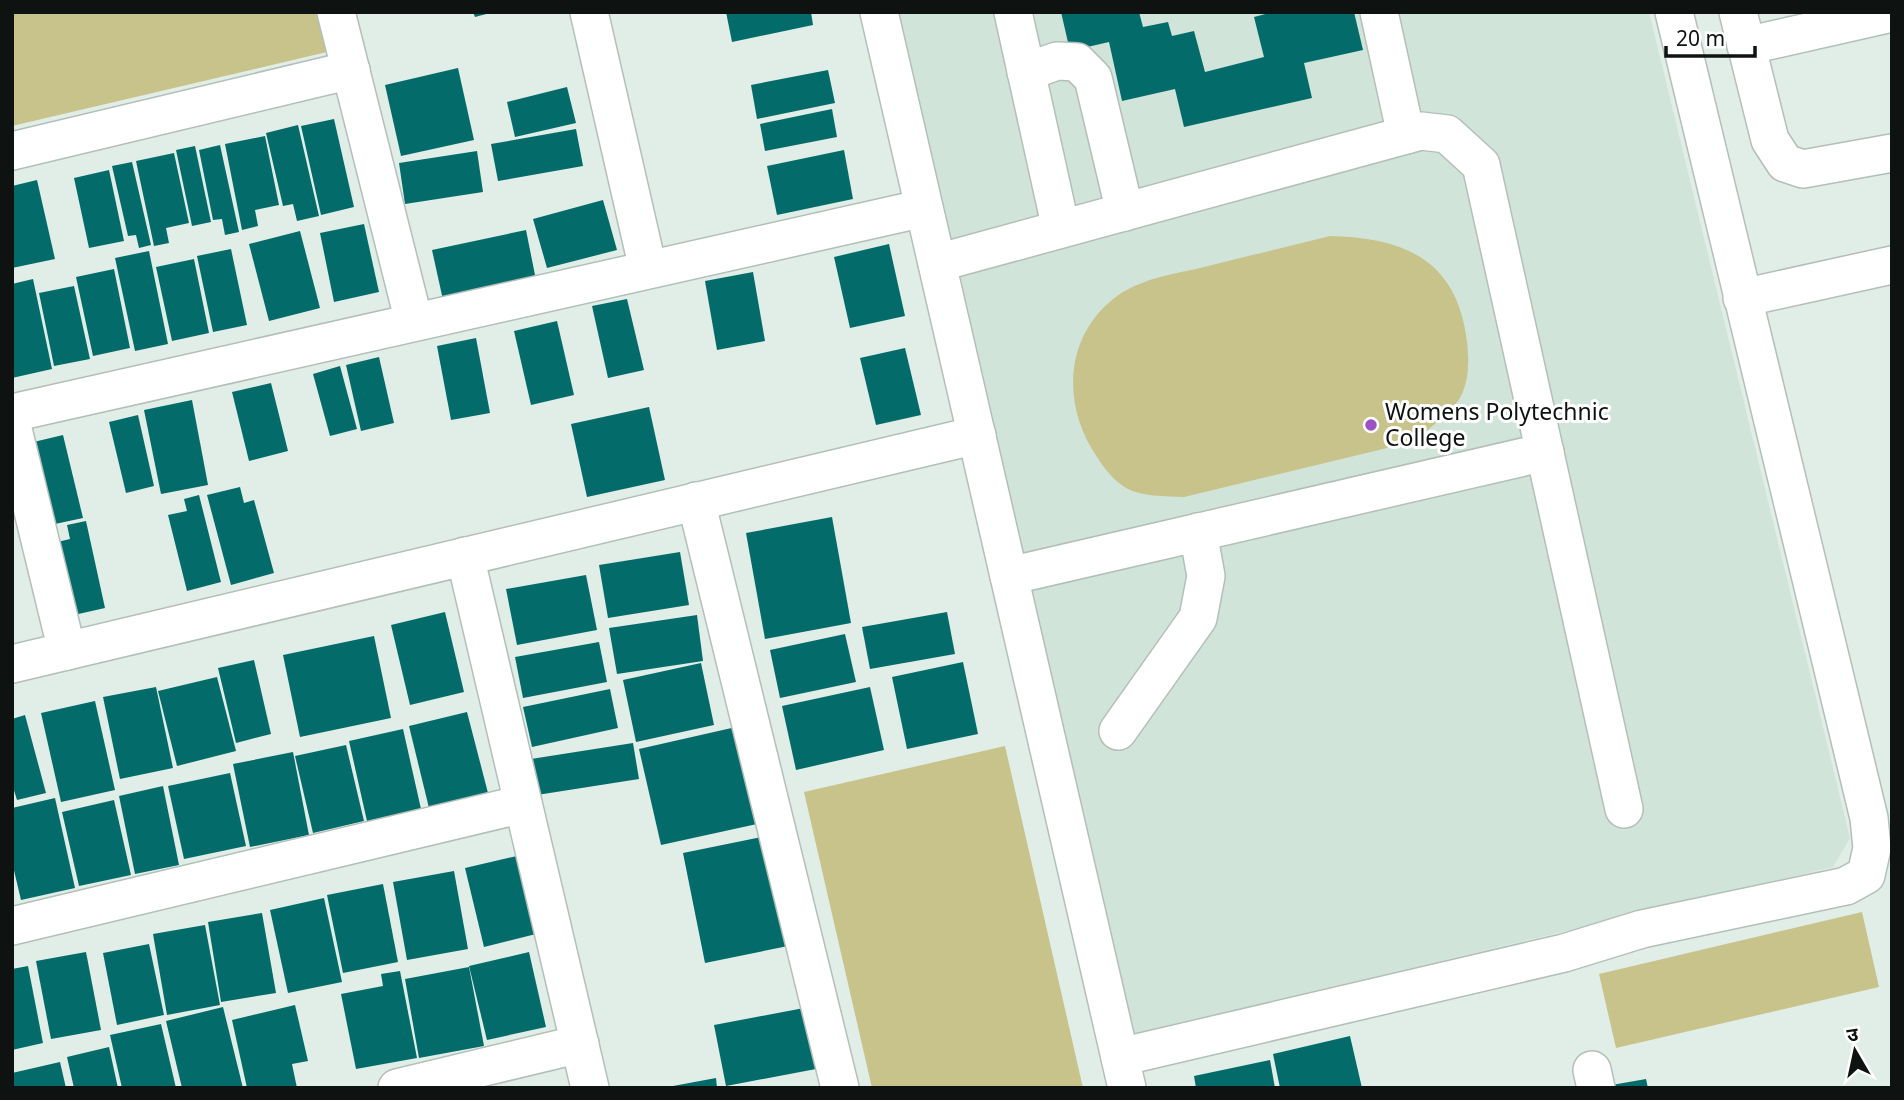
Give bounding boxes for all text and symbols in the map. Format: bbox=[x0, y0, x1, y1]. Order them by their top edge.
scale bar bbox=[1666, 14, 1755, 58]
text: 20 m bbox=[1676, 24, 1725, 52]
place label: Womens Polytechnic College bbox=[1385, 395, 1609, 453]
marker: Womens Polytechnic College bbox=[1363, 417, 1379, 433]
north arrow bbox=[1820, 1016, 1890, 1086]
text: उ bbox=[1845, 1020, 1861, 1048]

